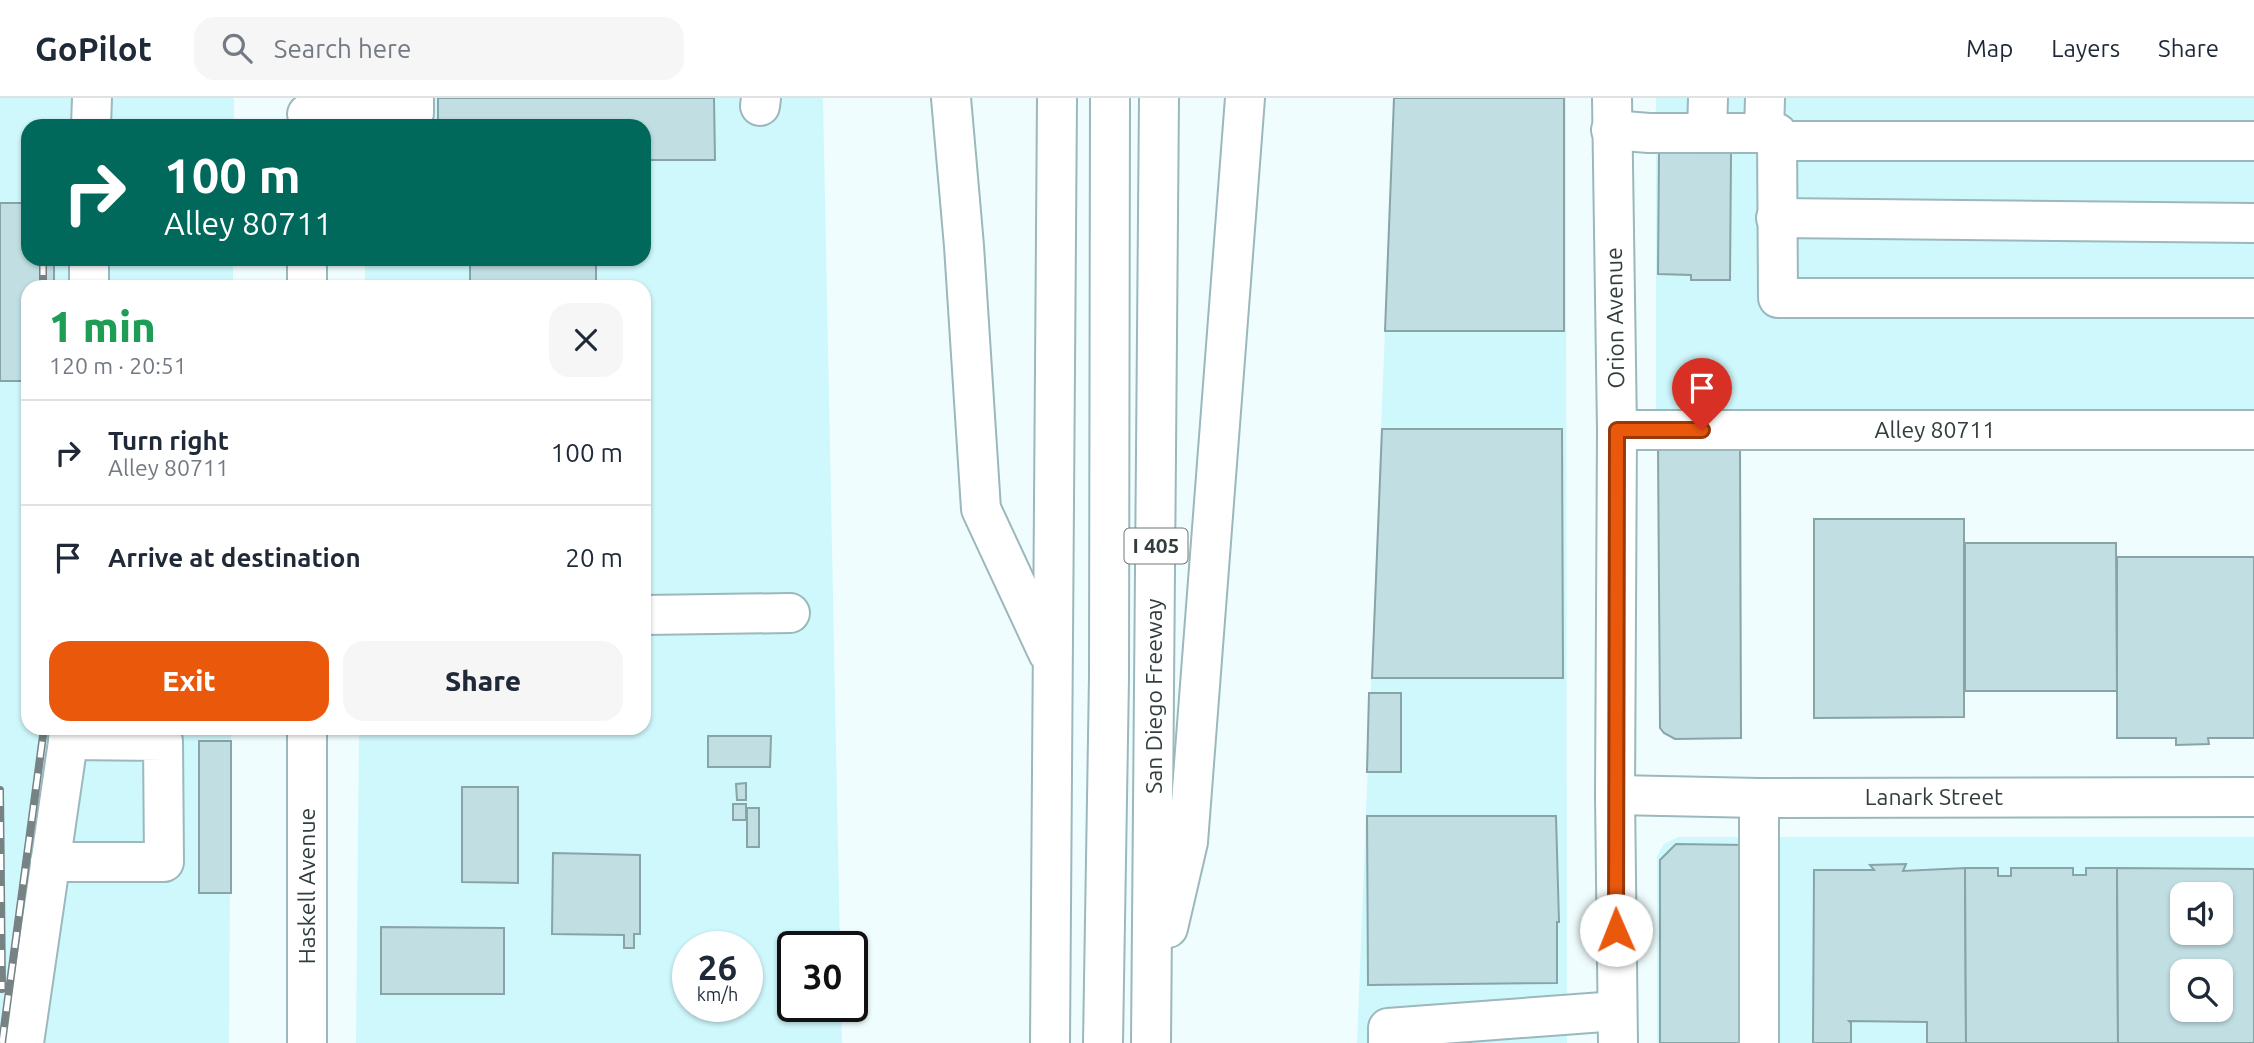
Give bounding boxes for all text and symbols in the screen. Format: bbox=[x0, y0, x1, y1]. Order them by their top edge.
search box bbox=[194, 17, 684, 80]
icon: search bbox=[218, 29, 256, 67]
text: GoPilot bbox=[35, 30, 152, 67]
text: Search here bbox=[274, 34, 411, 63]
text: Map bbox=[1966, 35, 2013, 62]
text: Layers bbox=[2051, 35, 2120, 62]
text: Share bbox=[2158, 35, 2219, 62]
icon: right bbox=[49, 147, 140, 238]
text: 100 m bbox=[164, 147, 301, 202]
text: Alley 80711 bbox=[164, 205, 332, 241]
street label: Orion Avenue bbox=[1601, 247, 1628, 389]
text: 1 min bbox=[49, 303, 156, 350]
button: close bbox=[549, 303, 623, 377]
text: 120 m · 20:51 bbox=[49, 353, 187, 378]
pin bbox=[1672, 358, 1732, 430]
icon: arrive bbox=[1683, 369, 1721, 407]
street label: Alley 80711 bbox=[1875, 417, 1995, 442]
text: Turn right bbox=[108, 426, 229, 455]
icon: right bbox=[49, 434, 87, 472]
text: 100 m bbox=[551, 438, 623, 467]
text: Alley 80711 bbox=[108, 455, 229, 480]
road number: I 405 bbox=[1124, 528, 1188, 564]
icon: arrive bbox=[49, 539, 87, 577]
text: Arrive at destination bbox=[108, 543, 361, 572]
text: 20 m bbox=[565, 543, 623, 572]
street label: San Diego Freeway bbox=[1141, 598, 1166, 794]
button: Exit bbox=[49, 641, 329, 721]
button: Share bbox=[343, 641, 623, 721]
street label: Lanark Street bbox=[1865, 784, 2003, 809]
street label: Haskell Avenue bbox=[294, 808, 319, 964]
map controls bbox=[2170, 882, 2233, 1022]
button: sound bbox=[2170, 882, 2233, 945]
position arrow bbox=[1579, 893, 1653, 967]
speed limit sign: 30 bbox=[777, 931, 868, 1022]
text: 26 bbox=[698, 947, 737, 987]
button: search bbox=[2170, 959, 2233, 1022]
text: km/h bbox=[697, 984, 738, 1004]

